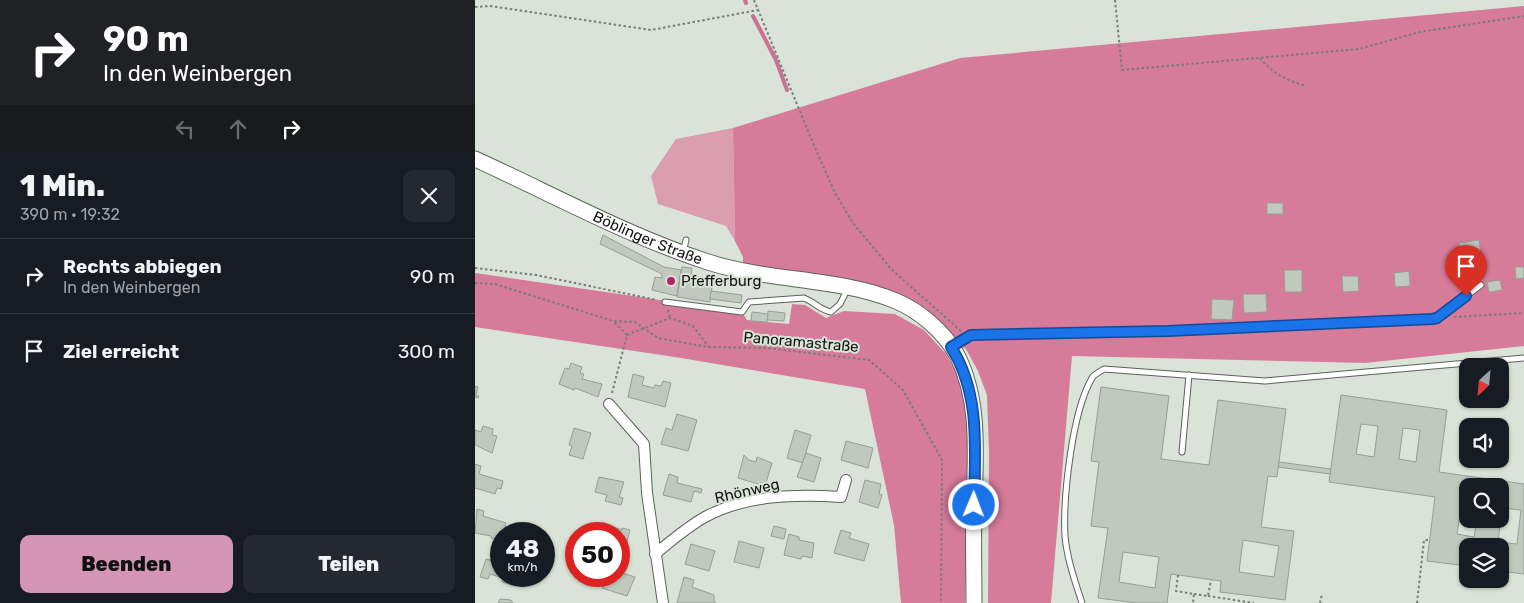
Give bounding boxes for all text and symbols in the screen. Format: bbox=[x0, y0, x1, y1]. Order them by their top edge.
text: 90 m bbox=[103, 18, 189, 60]
icon: right bbox=[20, 20, 85, 85]
text: In den Weinbergen bbox=[103, 60, 292, 87]
icon: left bbox=[171, 115, 199, 143]
icon: ahead bbox=[224, 115, 252, 143]
icon: right bbox=[277, 115, 305, 143]
text: 1 Min. bbox=[20, 168, 105, 204]
button: close bbox=[403, 170, 455, 222]
text: 390 m · 19:32 bbox=[20, 205, 120, 224]
street label: Böblinger Straße bbox=[590, 207, 705, 268]
pin bbox=[1445, 245, 1487, 296]
icon: arrive bbox=[1452, 252, 1480, 280]
text: Rechts abbiegen bbox=[63, 255, 222, 278]
icon: right bbox=[20, 262, 48, 290]
text: 90 m bbox=[410, 265, 455, 288]
place label: Pfefferburg bbox=[681, 272, 761, 290]
marker: Pfefferburg bbox=[665, 275, 677, 287]
text: In den Weinbergen bbox=[63, 278, 200, 297]
street label: Panoramastraße bbox=[743, 328, 859, 356]
icon: arrive bbox=[20, 337, 48, 365]
text: Ziel erreicht bbox=[63, 340, 179, 363]
text: 300 m bbox=[398, 340, 455, 363]
north arrow bbox=[1459, 358, 1509, 408]
map controls bbox=[1459, 358, 1509, 588]
button: sound bbox=[1459, 418, 1509, 468]
street label: Rhönweg bbox=[713, 475, 781, 507]
position arrow bbox=[947, 478, 999, 530]
button: search bbox=[1459, 478, 1509, 528]
speed limit sign: 50 bbox=[565, 522, 630, 587]
text: 48 bbox=[505, 534, 540, 563]
button: Beenden bbox=[20, 535, 233, 593]
button: Teilen bbox=[243, 535, 455, 593]
button: layers bbox=[1459, 538, 1509, 588]
text: km/h bbox=[508, 560, 537, 574]

